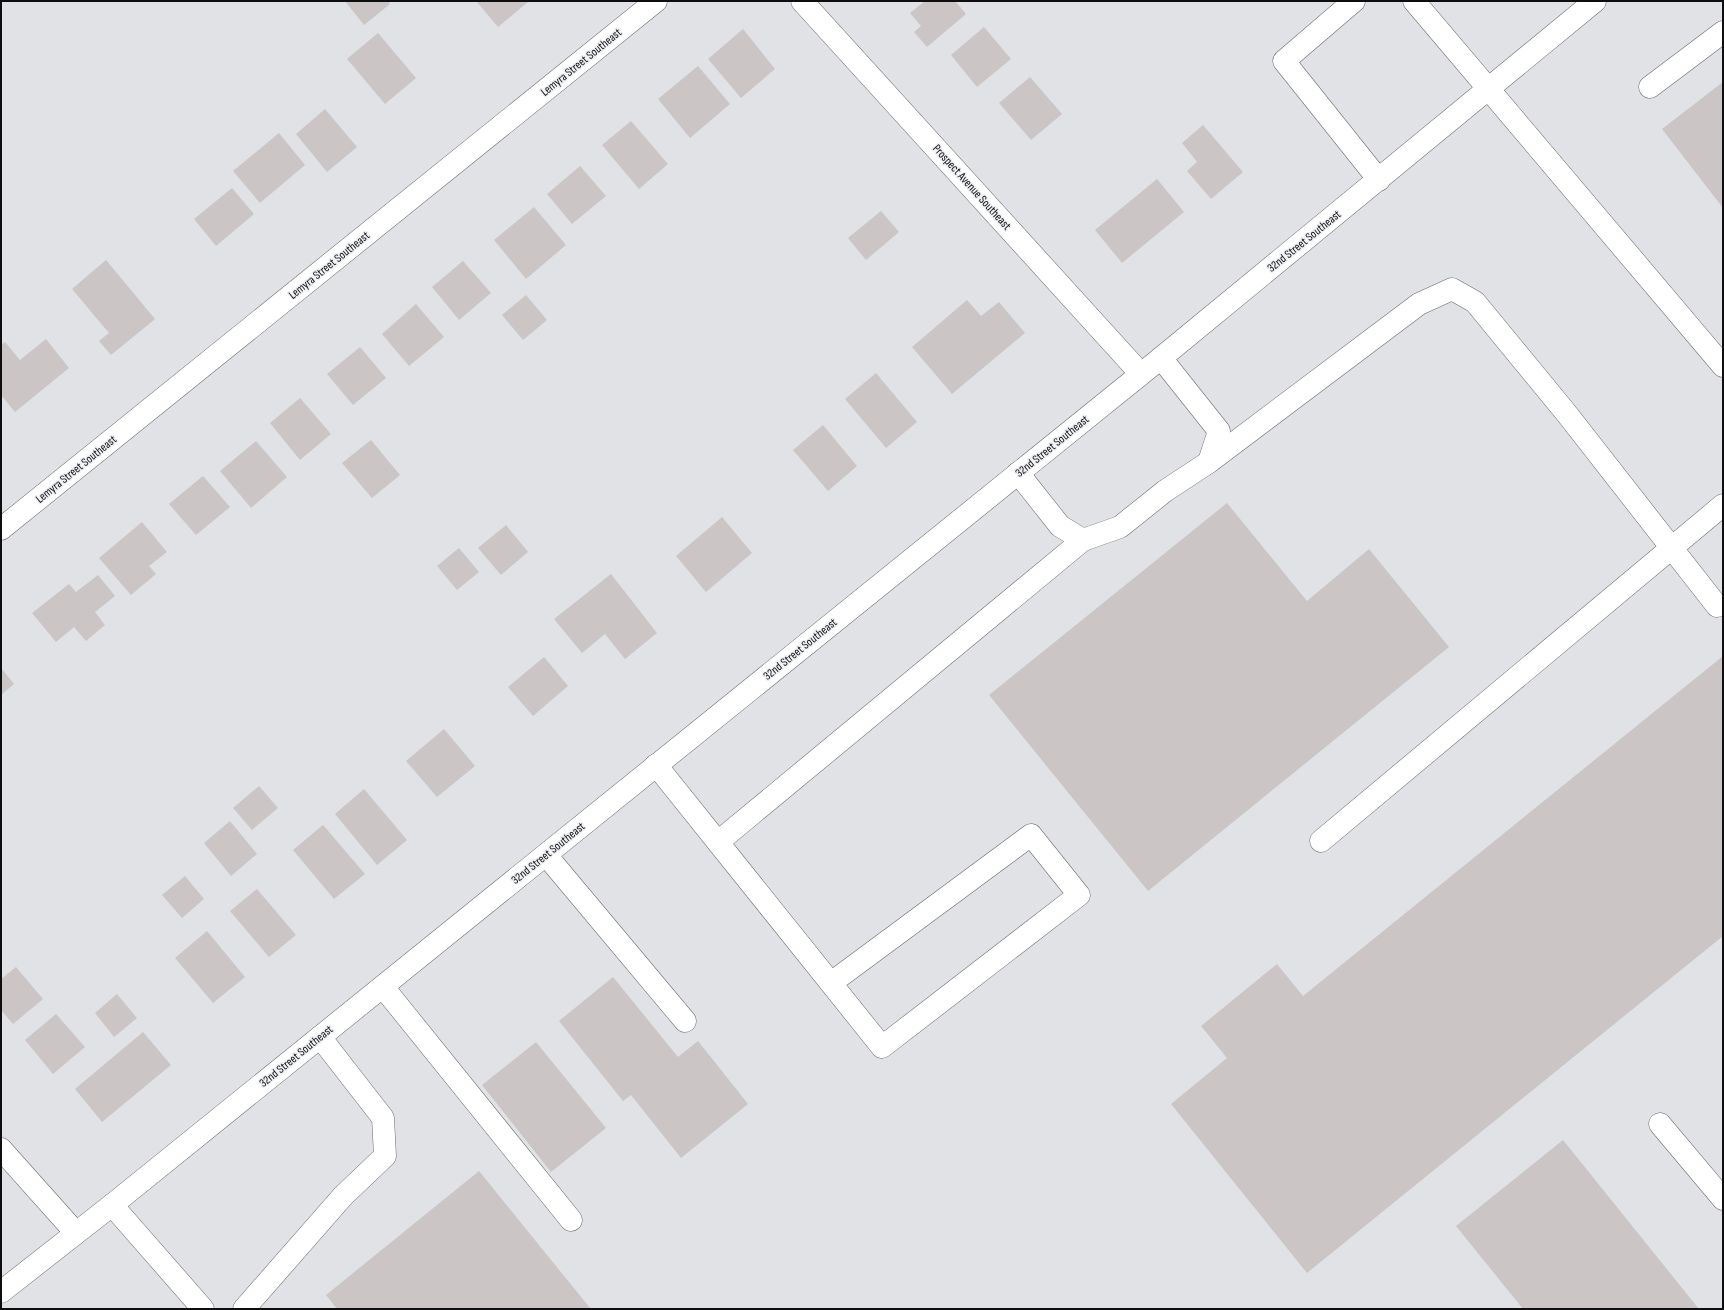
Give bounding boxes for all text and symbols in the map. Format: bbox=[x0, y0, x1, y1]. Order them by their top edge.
street label: Lemyra Street Southeast bbox=[538, 25, 625, 100]
street label: Prospect Avenue Southeast bbox=[929, 141, 1014, 234]
street label: 32nd Street Southeast bbox=[1264, 207, 1344, 276]
street label: Lemyra Street Southeast bbox=[286, 228, 373, 303]
street label: 32nd Street Southeast bbox=[1012, 412, 1092, 481]
street label: Lemyra Street Southeast bbox=[33, 432, 120, 507]
street label: 32nd Street Southeast bbox=[760, 615, 840, 684]
street label: 32nd Street Southeast bbox=[508, 819, 588, 888]
street label: 32nd Street Southeast bbox=[256, 1022, 336, 1091]

